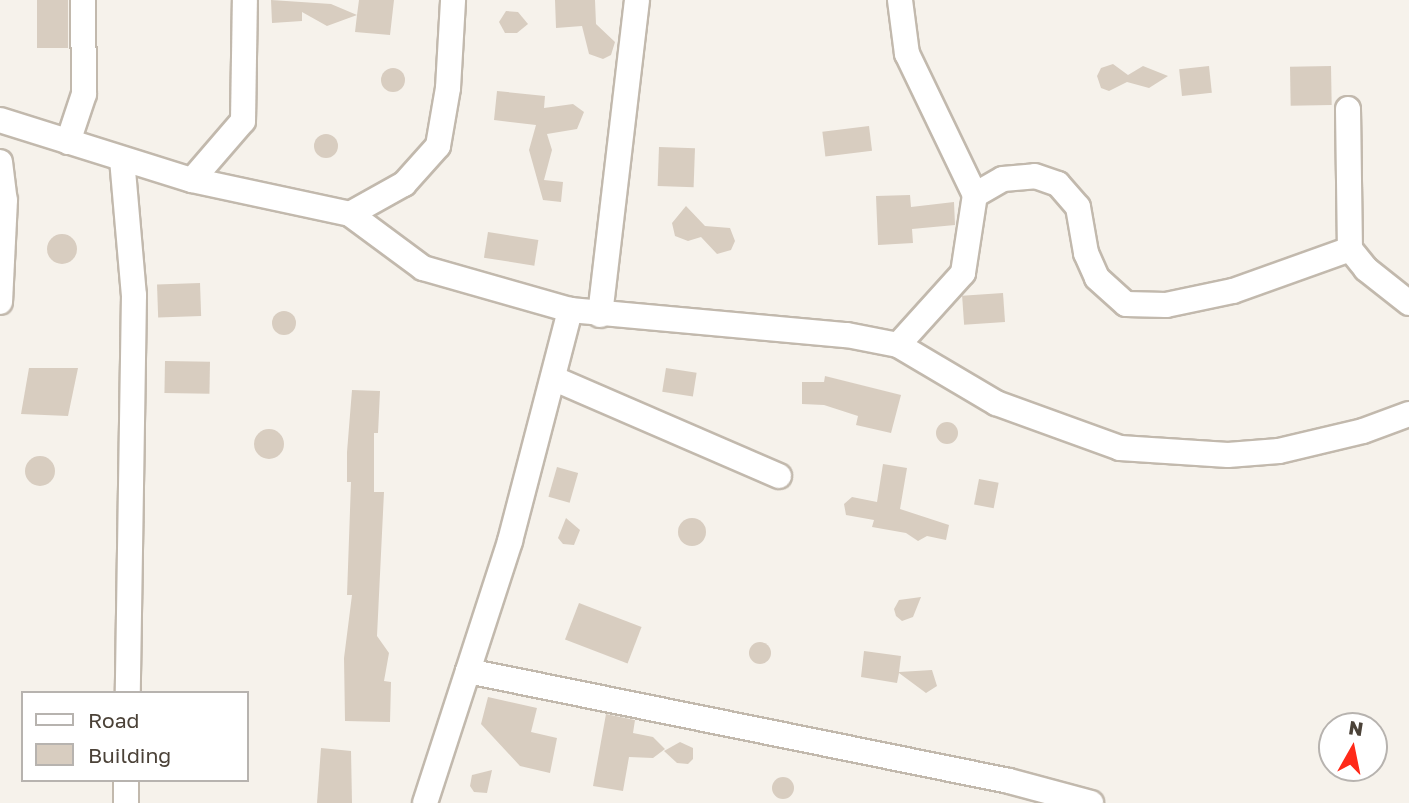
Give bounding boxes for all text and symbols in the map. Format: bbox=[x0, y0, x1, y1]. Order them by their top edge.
legend bbox=[21, 691, 248, 782]
text: Road bbox=[88, 707, 139, 733]
north arrow bbox=[1318, 712, 1388, 782]
text: N bbox=[1347, 715, 1365, 740]
text: Building bbox=[88, 742, 171, 768]

